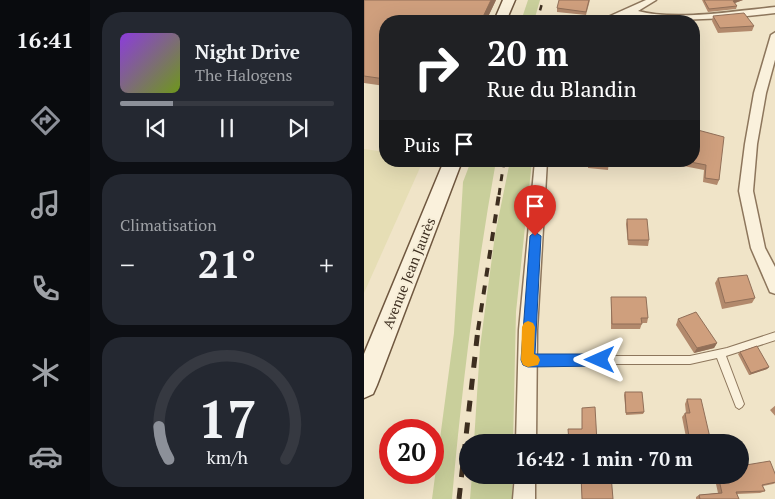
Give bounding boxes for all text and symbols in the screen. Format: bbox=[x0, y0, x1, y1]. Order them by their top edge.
text: 16:41 bbox=[16, 25, 74, 54]
text: 20 m bbox=[487, 30, 568, 76]
icon: right bbox=[404, 35, 469, 100]
text: Night Drive bbox=[195, 39, 300, 64]
text: The Halogens bbox=[195, 64, 293, 86]
text: Rue du Blandin bbox=[487, 74, 636, 103]
icon: directions bbox=[28, 103, 63, 138]
icon: previous bbox=[142, 114, 170, 142]
icon: pause bbox=[213, 114, 241, 142]
icon: next bbox=[284, 114, 312, 142]
icon: arrive bbox=[450, 130, 478, 158]
text: Puis bbox=[404, 132, 440, 157]
pin bbox=[514, 185, 556, 236]
icon: music bbox=[28, 187, 63, 222]
icon: arrive bbox=[521, 192, 549, 220]
text: Climatisation bbox=[120, 214, 217, 236]
street label: Avenue Jean Jaurès bbox=[378, 214, 439, 331]
text: 21° bbox=[198, 239, 256, 289]
text: − bbox=[120, 246, 135, 283]
text: + bbox=[319, 246, 334, 283]
icon: phone bbox=[28, 271, 63, 306]
position arrow bbox=[573, 333, 625, 385]
icon: climate bbox=[28, 355, 63, 390]
text: 17 bbox=[198, 384, 256, 453]
speed limit sign: 20 bbox=[379, 419, 444, 484]
icon: car bbox=[28, 439, 63, 474]
text: km/h bbox=[206, 445, 248, 469]
text: 16:42 · 1 min · 70 m bbox=[515, 446, 693, 471]

